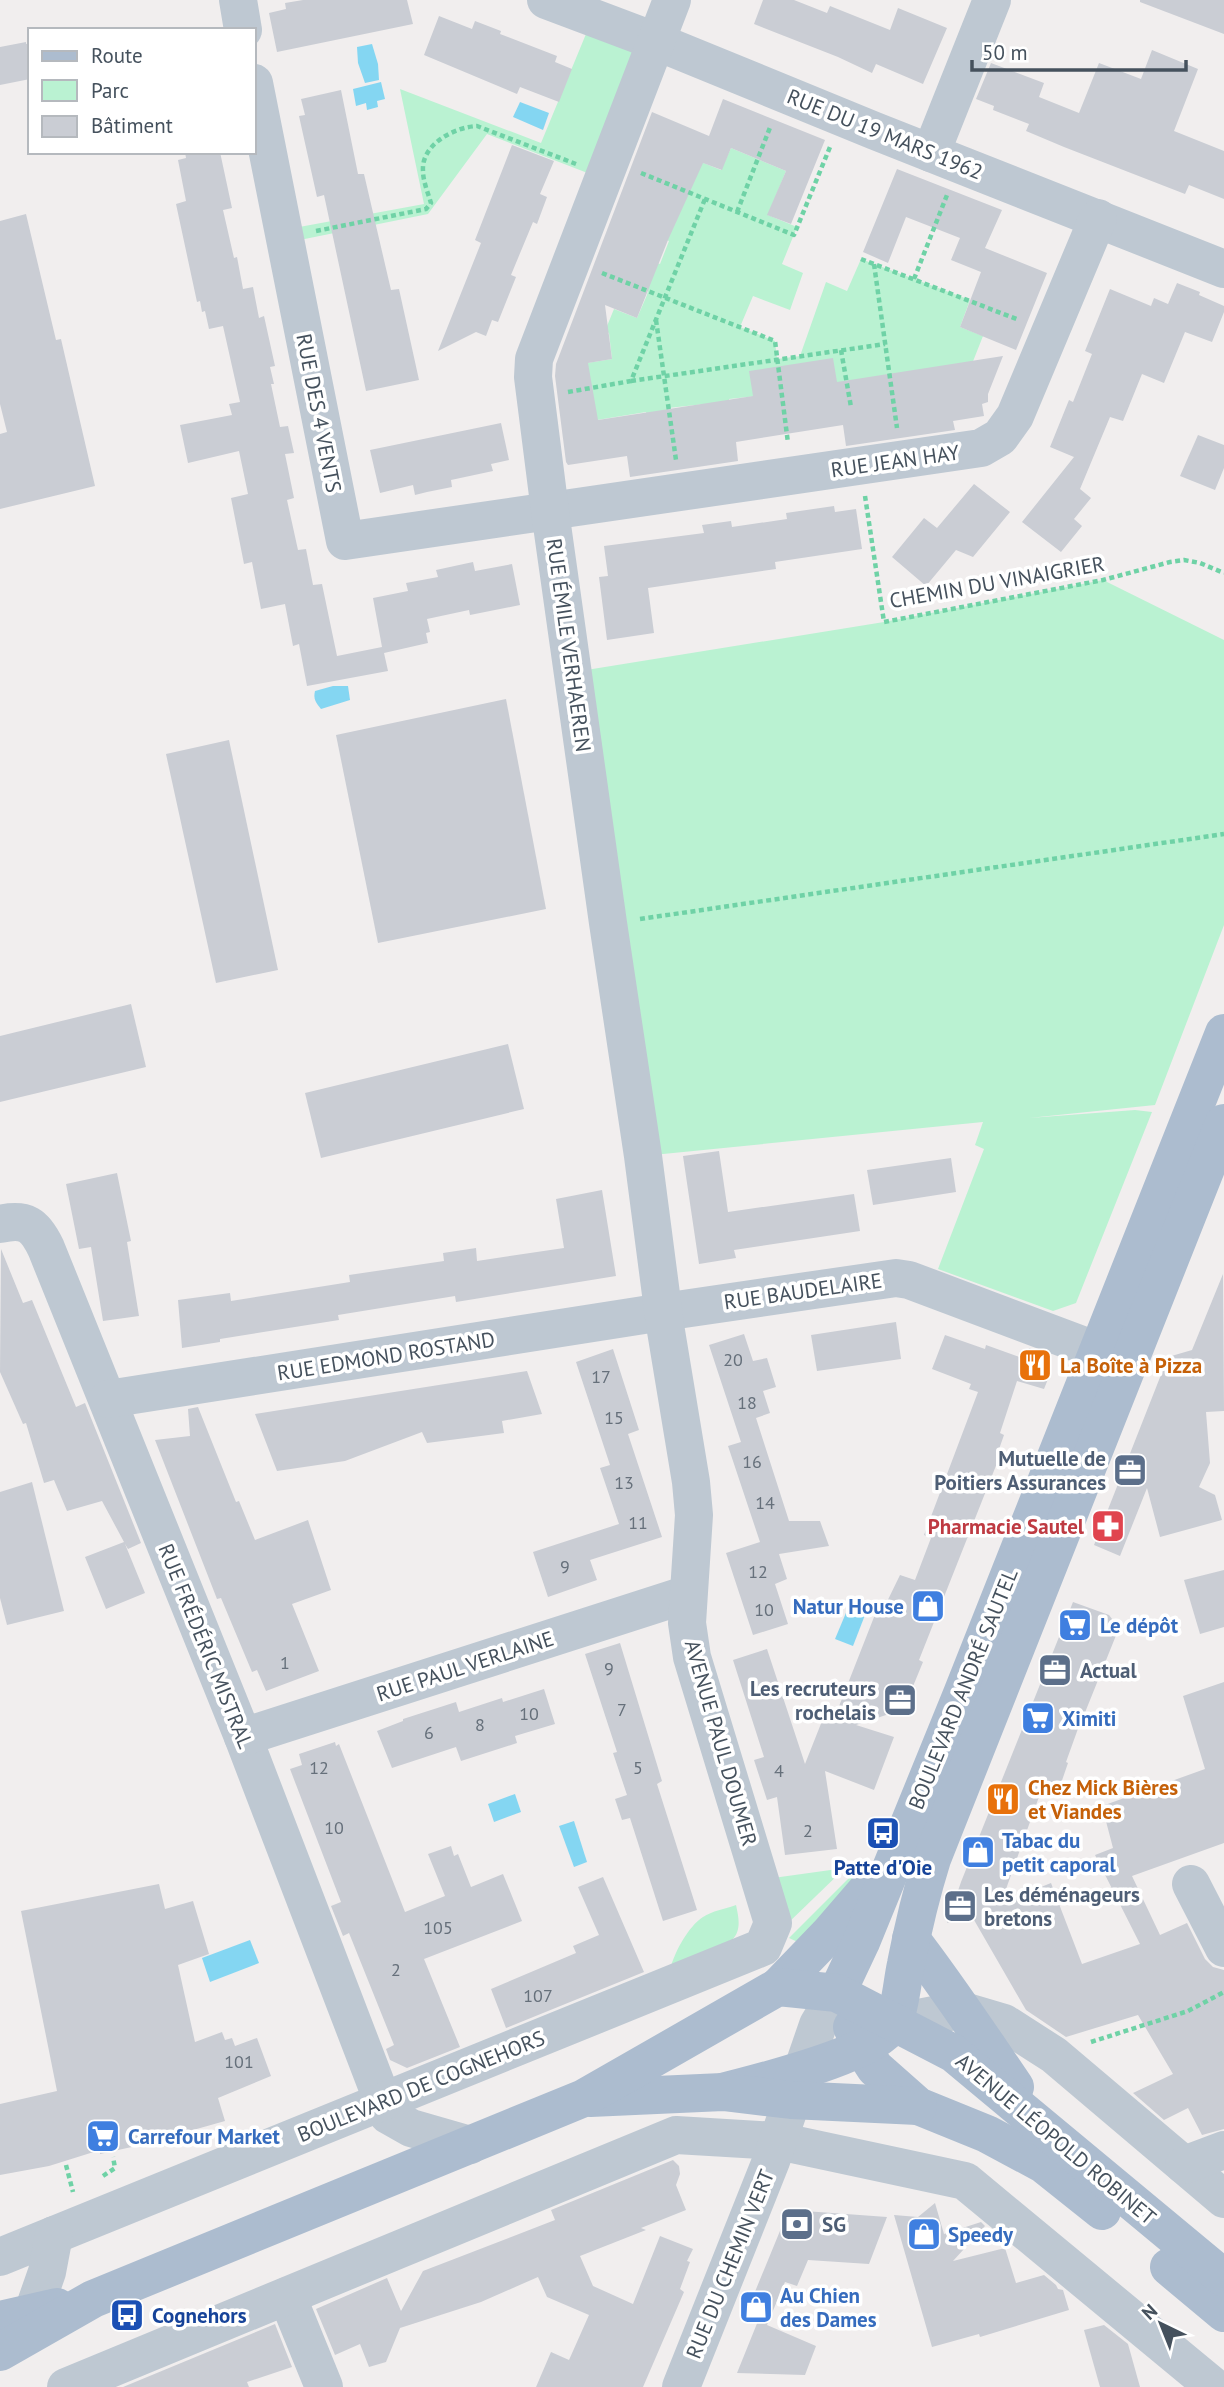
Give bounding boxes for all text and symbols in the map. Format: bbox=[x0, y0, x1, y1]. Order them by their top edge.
legend bbox=[28, 28, 256, 154]
scale bar bbox=[972, 28, 1186, 72]
text: 50 m bbox=[982, 39, 1028, 66]
text: Route bbox=[91, 42, 143, 69]
text: Parc bbox=[91, 77, 129, 104]
street label: RUE DU 19 MARS 1962 bbox=[783, 82, 987, 186]
text: Bâtiment bbox=[91, 112, 173, 139]
street label: RUE DES 4 VENTS bbox=[290, 331, 348, 495]
street label: RUE JEAN HAY bbox=[829, 439, 961, 483]
street label: RUE ÉMILE VERHAEREN bbox=[541, 536, 597, 754]
street label: CHEMIN DU VINAIGRIER bbox=[887, 550, 1107, 614]
street label: RUE BAUDELAIRE bbox=[722, 1267, 884, 1315]
street label: RUE EDMOND ROSTAND bbox=[275, 1325, 497, 1387]
restaurant icon: La Boîte à Pizza bbox=[1016, 1346, 1054, 1384]
house number: 20 bbox=[723, 1348, 743, 1371]
place label: La Boîte à Pizza bbox=[1060, 1352, 1202, 1379]
house number: 17 bbox=[591, 1365, 611, 1388]
house number: 18 bbox=[737, 1391, 757, 1414]
house number: 15 bbox=[604, 1406, 624, 1429]
place label: Mutuelle de Poitiers Assurances bbox=[934, 1445, 1106, 1496]
house number: 16 bbox=[742, 1450, 762, 1473]
office icon: Mutuelle de Poitiers Assurances bbox=[1111, 1451, 1149, 1489]
house number: 13 bbox=[614, 1471, 634, 1494]
house number: 14 bbox=[755, 1491, 775, 1514]
pharmacy icon: Pharmacie Sautel bbox=[1089, 1507, 1127, 1545]
house number: 11 bbox=[628, 1511, 648, 1534]
place label: Pharmacie Sautel bbox=[928, 1513, 1085, 1540]
street label: RUE FRÉDÉRIC MISTRAL bbox=[153, 1540, 260, 1753]
house number: 9 bbox=[560, 1555, 570, 1578]
house number: 12 bbox=[748, 1560, 768, 1583]
street label: BOULEVARD ANDRÉ SAUTEL bbox=[902, 1565, 1024, 1813]
shop icon: Natur House bbox=[909, 1587, 947, 1625]
place label: Natur House bbox=[793, 1593, 904, 1620]
house number: 10 bbox=[754, 1598, 774, 1621]
supermarket icon: Le dépôt bbox=[1056, 1606, 1094, 1644]
place label: Le dépôt bbox=[1100, 1612, 1179, 1639]
street label: RUE PAUL VERLAINE bbox=[373, 1625, 557, 1707]
street label: AVENUE PAUL DOUMER bbox=[679, 1637, 763, 1849]
house number: 1 bbox=[280, 1651, 290, 1674]
office icon: Actual bbox=[1036, 1651, 1074, 1689]
house number: 9 bbox=[604, 1657, 614, 1680]
place label: Actual bbox=[1080, 1657, 1137, 1684]
place label: Les recruteurs rochelais bbox=[750, 1675, 876, 1726]
office icon: Les recruteurs rochelais bbox=[881, 1681, 919, 1719]
house number: 7 bbox=[617, 1698, 627, 1721]
supermarket icon: Ximiti bbox=[1019, 1699, 1057, 1737]
house number: 10 bbox=[519, 1702, 539, 1725]
place label: Ximiti bbox=[1062, 1705, 1116, 1732]
house number: 8 bbox=[475, 1713, 485, 1736]
house number: 6 bbox=[424, 1721, 434, 1744]
house number: 12 bbox=[309, 1756, 329, 1779]
house number: 5 bbox=[633, 1756, 643, 1779]
house number: 4 bbox=[774, 1759, 784, 1782]
place label: Chez Mick Bières et Viandes bbox=[1028, 1774, 1178, 1825]
restaurant icon: Chez Mick Bières et Viandes bbox=[984, 1780, 1022, 1818]
bus stop icon: Patte d'Oie bbox=[864, 1814, 902, 1852]
house number: 10 bbox=[324, 1816, 344, 1839]
house number: 2 bbox=[803, 1819, 813, 1842]
place label: Tabac du petit caporal bbox=[1002, 1827, 1117, 1878]
shop icon: Tabac du petit caporal bbox=[959, 1833, 997, 1871]
place label: Patte d'Oie bbox=[834, 1854, 932, 1881]
place label: Les déménageurs bretons bbox=[984, 1881, 1140, 1932]
office icon: Les déménageurs bretons bbox=[941, 1887, 979, 1925]
house number: 105 bbox=[423, 1916, 453, 1939]
house number: 2 bbox=[391, 1958, 401, 1981]
house number: 107 bbox=[523, 1984, 553, 2007]
street label: BOULEVARD DE COGNEHORS bbox=[293, 2024, 549, 2148]
street label: AVENUE LÉOPOLD ROBINET bbox=[950, 2047, 1162, 2231]
house number: 101 bbox=[224, 2050, 254, 2073]
supermarket icon: Carrefour Market bbox=[84, 2117, 122, 2155]
place label: Carrefour Market bbox=[128, 2123, 281, 2150]
street label: RUE DU CHEMIN VERT bbox=[680, 2165, 780, 2362]
bank icon: SG bbox=[778, 2205, 816, 2243]
place label: SG bbox=[822, 2211, 846, 2238]
shop icon: Speedy bbox=[905, 2215, 943, 2253]
place label: Speedy bbox=[948, 2221, 1014, 2248]
place label: Au Chien des Dames bbox=[780, 2282, 877, 2333]
shop icon: Au Chien des Dames bbox=[737, 2288, 775, 2326]
north arrow bbox=[1126, 2289, 1196, 2359]
bus stop icon: Cognehors bbox=[108, 2296, 146, 2334]
text: N bbox=[1137, 2299, 1162, 2325]
place label: Cognehors bbox=[152, 2302, 247, 2329]

